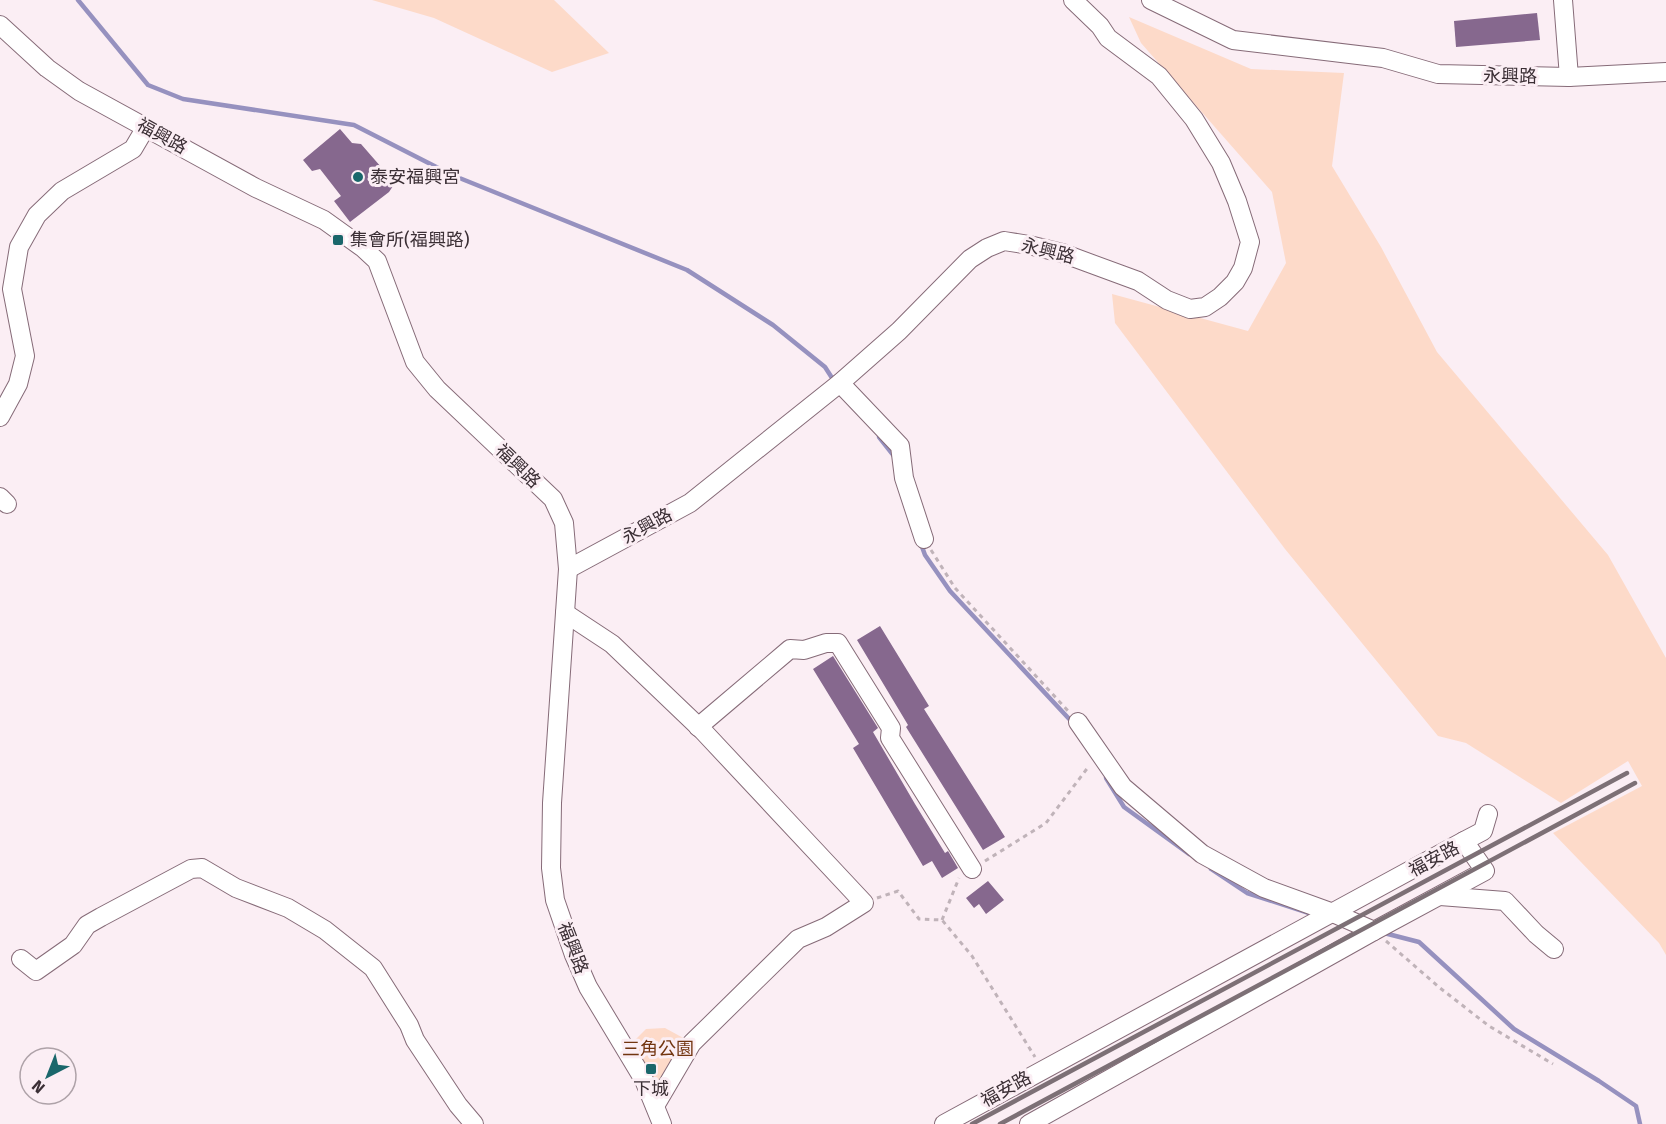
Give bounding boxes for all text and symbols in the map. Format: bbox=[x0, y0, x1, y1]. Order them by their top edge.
street label: 永興路 bbox=[1483, 65, 1537, 87]
street label: 福興路 bbox=[133, 113, 191, 159]
place label: 泰安福興宮 bbox=[370, 166, 460, 188]
marker: 泰安福興宮 bbox=[351, 170, 365, 184]
place label: 集會所(福興路) bbox=[350, 229, 470, 251]
marker: 集會所(福興路) bbox=[331, 233, 345, 247]
street label: 永興路 bbox=[1019, 234, 1077, 268]
street label: 福興路 bbox=[491, 439, 545, 493]
street label: 永興路 bbox=[618, 503, 676, 549]
street label: 福安路 bbox=[1405, 837, 1463, 881]
street label: 福興路 bbox=[553, 919, 593, 977]
park label: 三角公園 bbox=[622, 1038, 694, 1060]
north arrow bbox=[18, 1046, 78, 1106]
marker: 下城 bbox=[644, 1062, 658, 1076]
street label: 福安路 bbox=[977, 1066, 1035, 1112]
text: N bbox=[28, 1076, 49, 1097]
place label: 下城 bbox=[633, 1078, 669, 1100]

